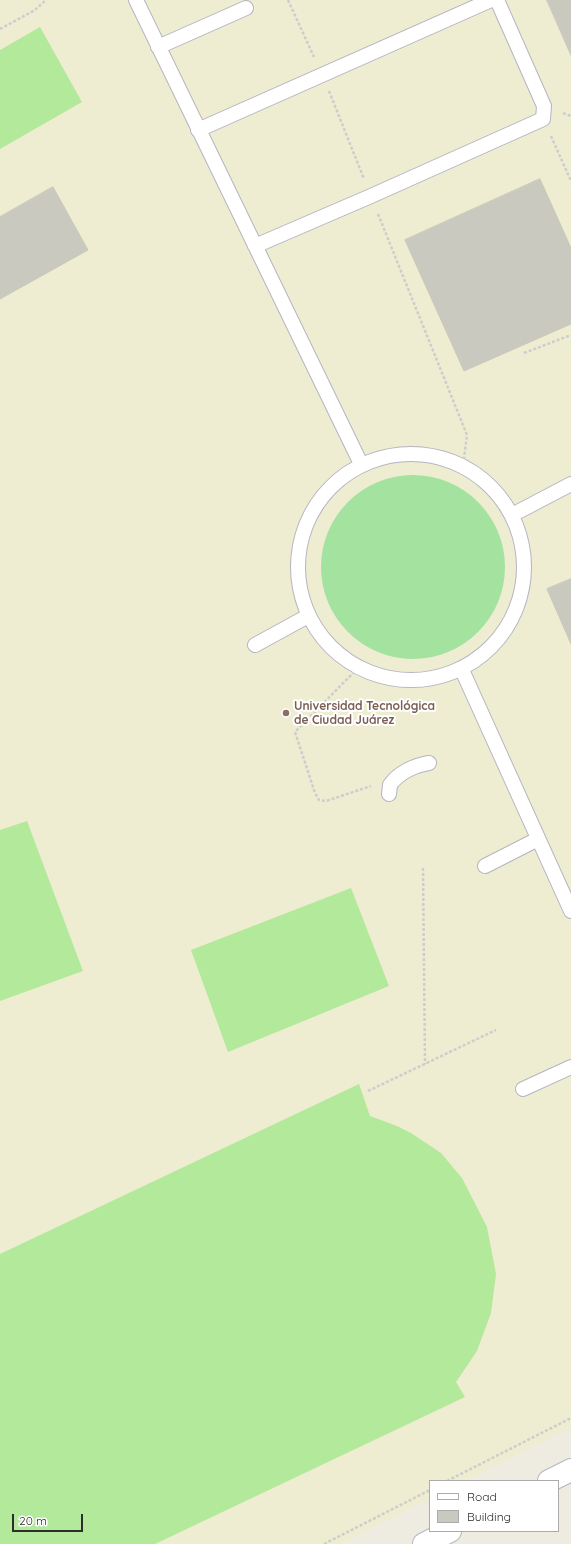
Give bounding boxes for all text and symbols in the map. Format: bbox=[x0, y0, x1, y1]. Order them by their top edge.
place label: Universidad Tecnológica de Ciudad Juárez bbox=[294, 699, 435, 727]
marker: Universidad Tecnológica de Ciudad Juárez bbox=[281, 708, 291, 718]
legend bbox=[429, 1480, 559, 1532]
text: Road bbox=[467, 1489, 497, 1504]
scale bar bbox=[14, 1506, 85, 1532]
text: Building bbox=[467, 1509, 511, 1524]
text: 20 m bbox=[19, 1513, 47, 1528]

